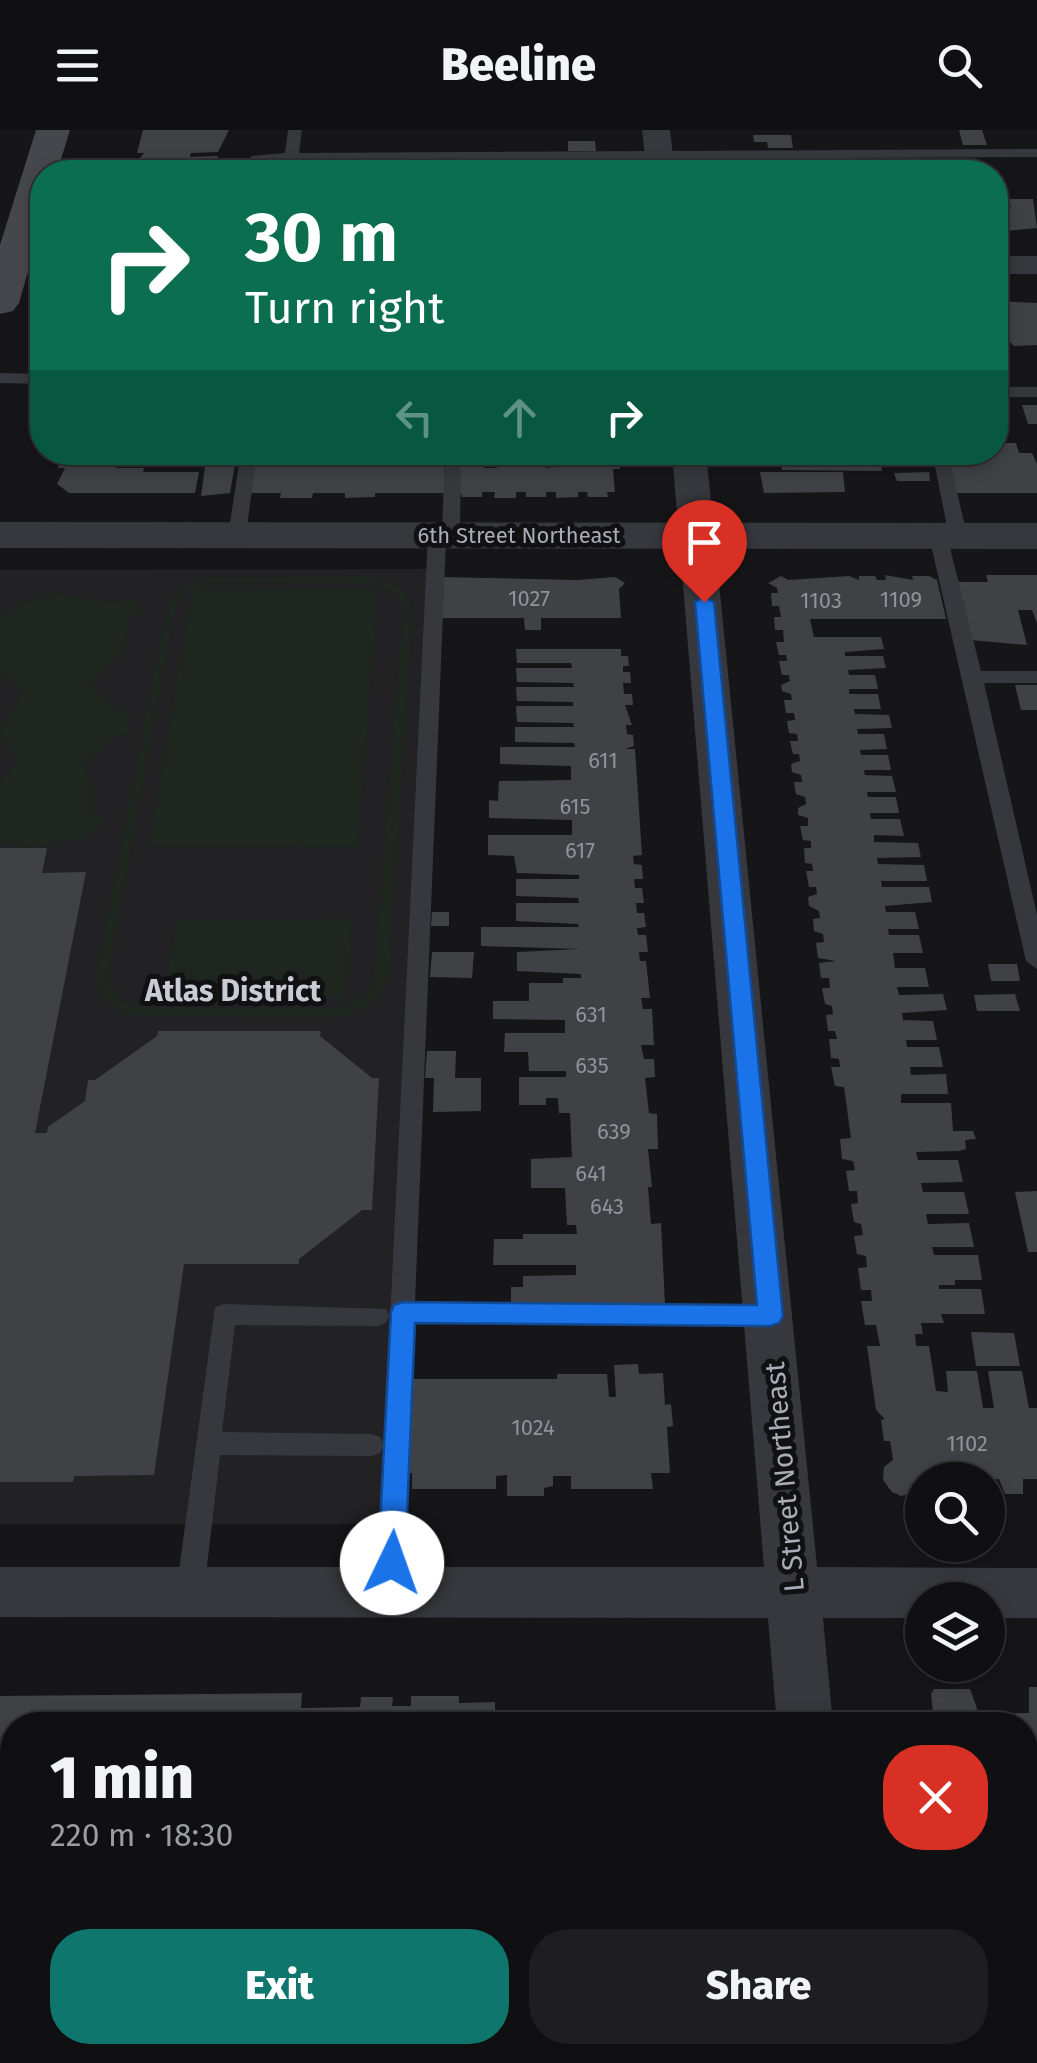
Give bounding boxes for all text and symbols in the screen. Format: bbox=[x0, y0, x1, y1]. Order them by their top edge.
icon: menu bbox=[50, 38, 105, 93]
text: Beeline bbox=[441, 38, 596, 92]
icon: search bbox=[932, 38, 987, 93]
text: 30 m bbox=[245, 196, 398, 280]
icon: right bbox=[80, 200, 210, 330]
text: Turn right bbox=[245, 281, 444, 335]
icon: left bbox=[387, 390, 442, 445]
icon: ahead bbox=[492, 390, 547, 445]
icon: right bbox=[597, 390, 652, 445]
pin bbox=[662, 500, 747, 603]
icon: arrive bbox=[677, 515, 732, 570]
street label: 6th Street Northeast bbox=[418, 522, 620, 549]
house number: 1027 bbox=[508, 585, 550, 612]
house number: 1109 bbox=[880, 586, 922, 613]
house number: 1103 bbox=[800, 587, 842, 614]
house number: 611 bbox=[588, 747, 618, 774]
house number: 615 bbox=[559, 793, 591, 820]
house number: 617 bbox=[565, 837, 595, 864]
district label: Atlas District bbox=[144, 973, 321, 1009]
house number: 631 bbox=[575, 1001, 607, 1028]
house number: 635 bbox=[575, 1052, 609, 1079]
house number: 639 bbox=[597, 1118, 631, 1145]
house number: 641 bbox=[575, 1160, 607, 1187]
house number: 643 bbox=[590, 1193, 624, 1220]
street label: L Street Northeast bbox=[758, 1360, 811, 1593]
house number: 1024 bbox=[511, 1414, 555, 1441]
house number: 1102 bbox=[946, 1430, 988, 1457]
map controls bbox=[905, 1462, 1005, 1682]
button: search bbox=[905, 1462, 1005, 1562]
position arrow bbox=[340, 1511, 444, 1615]
button: layers bbox=[905, 1582, 1005, 1682]
text: 1 min bbox=[50, 1742, 194, 1814]
button: close bbox=[883, 1745, 988, 1850]
text: 220 m · 18:30 bbox=[50, 1816, 233, 1854]
button: Exit bbox=[50, 1929, 509, 2044]
button: Share bbox=[529, 1929, 988, 2044]

